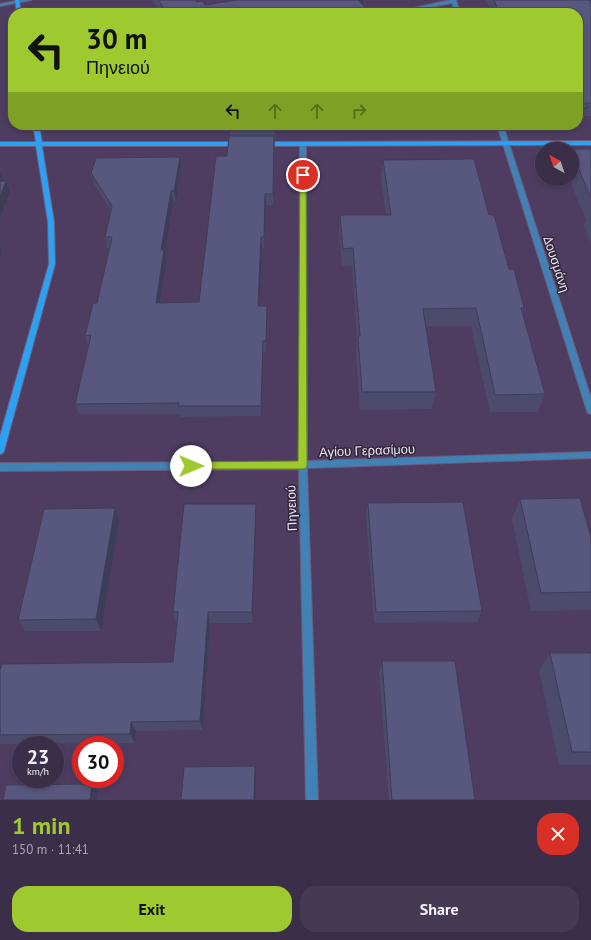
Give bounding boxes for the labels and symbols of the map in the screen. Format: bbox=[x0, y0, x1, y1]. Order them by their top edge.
north arrow bbox=[535, 142, 579, 186]
pin bbox=[286, 158, 320, 192]
street label: Δουσμάνη bbox=[539, 234, 574, 294]
street label: Αγίου Γερασίμου bbox=[319, 440, 415, 461]
position arrow bbox=[170, 445, 212, 487]
street label: Πηνειού bbox=[282, 485, 301, 531]
speed limit sign: 30 bbox=[72, 736, 124, 788]

